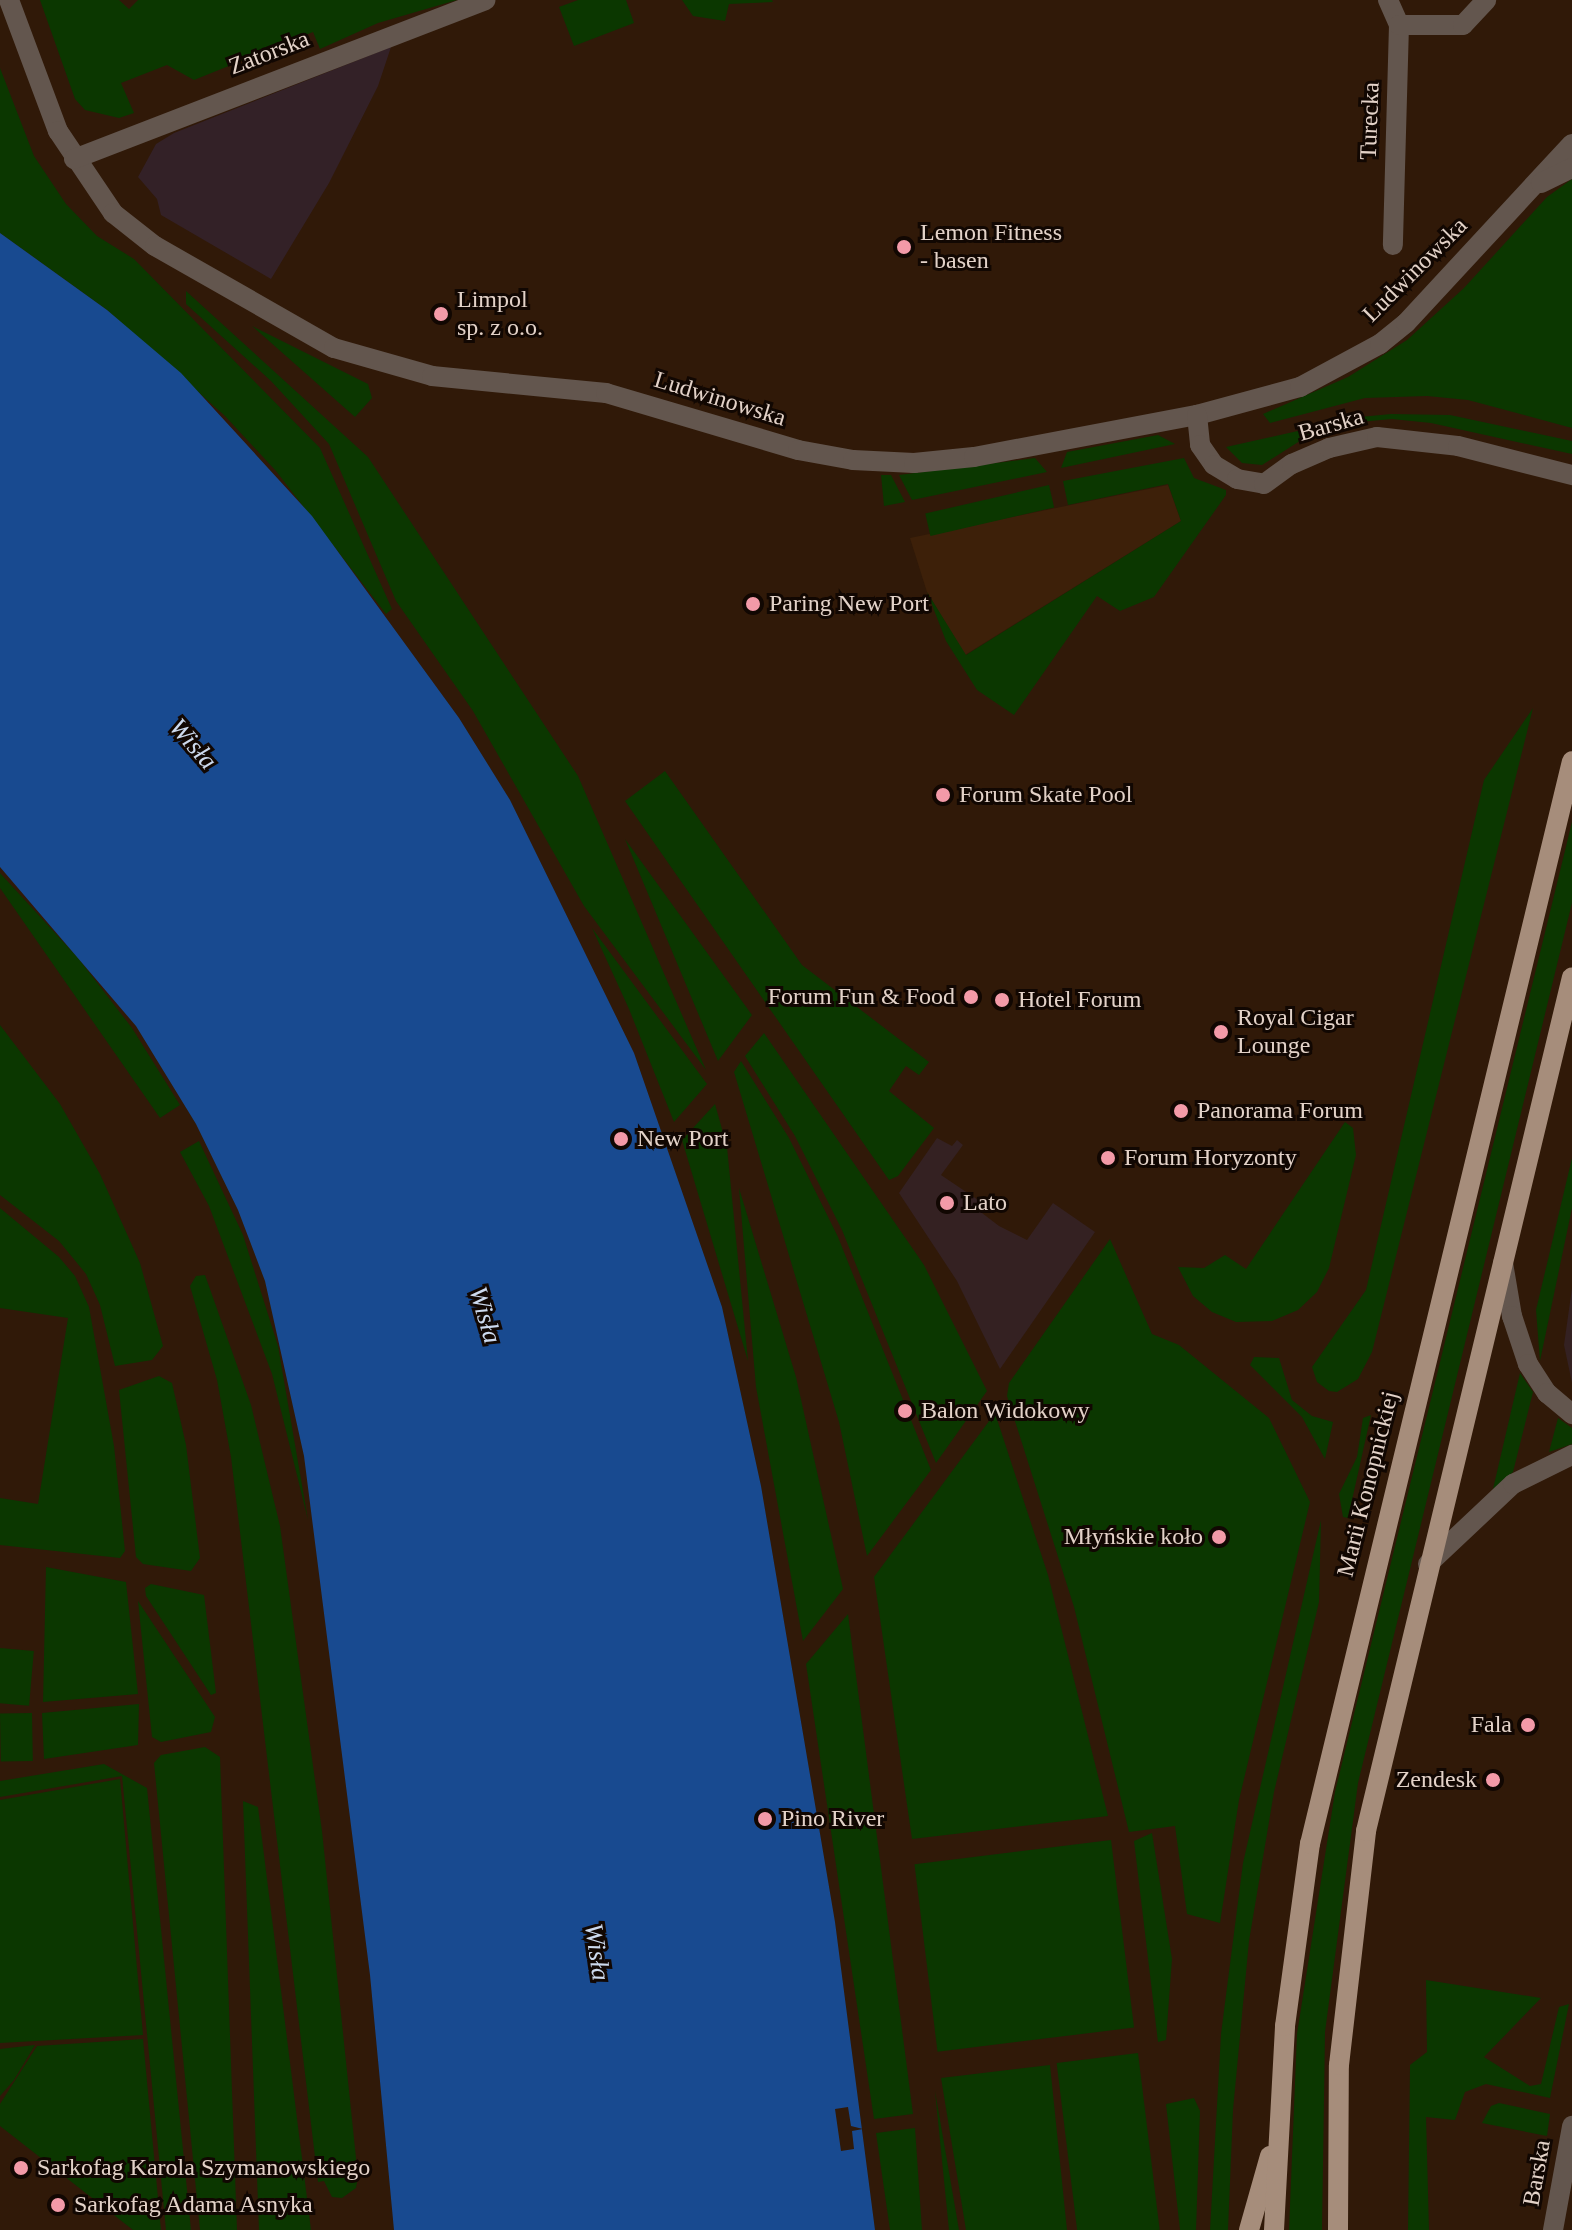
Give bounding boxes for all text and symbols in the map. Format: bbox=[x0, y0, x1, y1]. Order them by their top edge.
street label: Zatorska bbox=[225, 25, 313, 81]
street label: Turecka bbox=[1354, 82, 1386, 160]
street label: Ludwinowska bbox=[1357, 212, 1473, 328]
place label: Lemon Fitness - basen bbox=[920, 219, 1062, 275]
marker: Lemon Fitness - basen bbox=[895, 238, 913, 256]
place label: Limpol sp. z o.o. bbox=[457, 286, 543, 342]
marker: Limpol sp. z o.o. bbox=[432, 305, 450, 323]
street label: Ludwinowska bbox=[651, 365, 789, 433]
street label: Barska bbox=[1295, 402, 1367, 448]
place label: Paring New Port bbox=[769, 590, 929, 618]
marker: Paring New Port bbox=[744, 595, 762, 613]
water label: Wisła bbox=[162, 712, 224, 776]
place label: Forum Skate Pool bbox=[959, 781, 1132, 809]
marker: Forum Skate Pool bbox=[934, 786, 952, 804]
place label: Forum Fun & Food bbox=[768, 983, 955, 1011]
place label: Hotel Forum bbox=[1018, 986, 1141, 1014]
marker: Forum Fun & Food bbox=[962, 988, 980, 1006]
marker: Hotel Forum bbox=[993, 991, 1011, 1009]
place label: Royal Cigar Lounge bbox=[1237, 1004, 1354, 1060]
marker: Royal Cigar Lounge bbox=[1212, 1023, 1230, 1041]
place label: Panorama Forum bbox=[1197, 1097, 1363, 1125]
marker: Panorama Forum bbox=[1172, 1102, 1190, 1120]
place label: New Port bbox=[637, 1125, 728, 1153]
marker: New Port bbox=[612, 1130, 630, 1148]
place label: Forum Horyzonty bbox=[1124, 1144, 1297, 1172]
marker: Forum Horyzonty bbox=[1099, 1149, 1117, 1167]
place label: Lato bbox=[963, 1189, 1007, 1217]
marker: Lato bbox=[938, 1194, 956, 1212]
water label: Wisła bbox=[462, 1283, 508, 1347]
street label: Marii Konopnickiej bbox=[1331, 1388, 1405, 1580]
place label: Balon Widokowy bbox=[921, 1397, 1090, 1425]
marker: Balon Widokowy bbox=[896, 1402, 914, 1420]
place label: Młyńskie koło bbox=[1064, 1523, 1203, 1551]
marker: Młyńskie koło bbox=[1210, 1528, 1228, 1546]
place label: Fala bbox=[1471, 1711, 1512, 1739]
marker: Fala bbox=[1519, 1716, 1537, 1734]
place label: Zendesk bbox=[1396, 1766, 1477, 1794]
marker: Zendesk bbox=[1484, 1771, 1502, 1789]
place label: Pino River bbox=[781, 1805, 884, 1833]
marker: Pino River bbox=[756, 1810, 774, 1828]
water label: Wisła bbox=[578, 1921, 616, 1983]
street label: Barska bbox=[1517, 2138, 1557, 2208]
place label: Sarkofag Karola Szymanowskiego bbox=[37, 2154, 370, 2182]
marker: Sarkofag Karola Szymanowskiego bbox=[12, 2159, 30, 2177]
place label: Sarkofag Adama Asnyka bbox=[74, 2191, 315, 2219]
marker: Sarkofag Adama Asnyka bbox=[49, 2196, 67, 2214]

